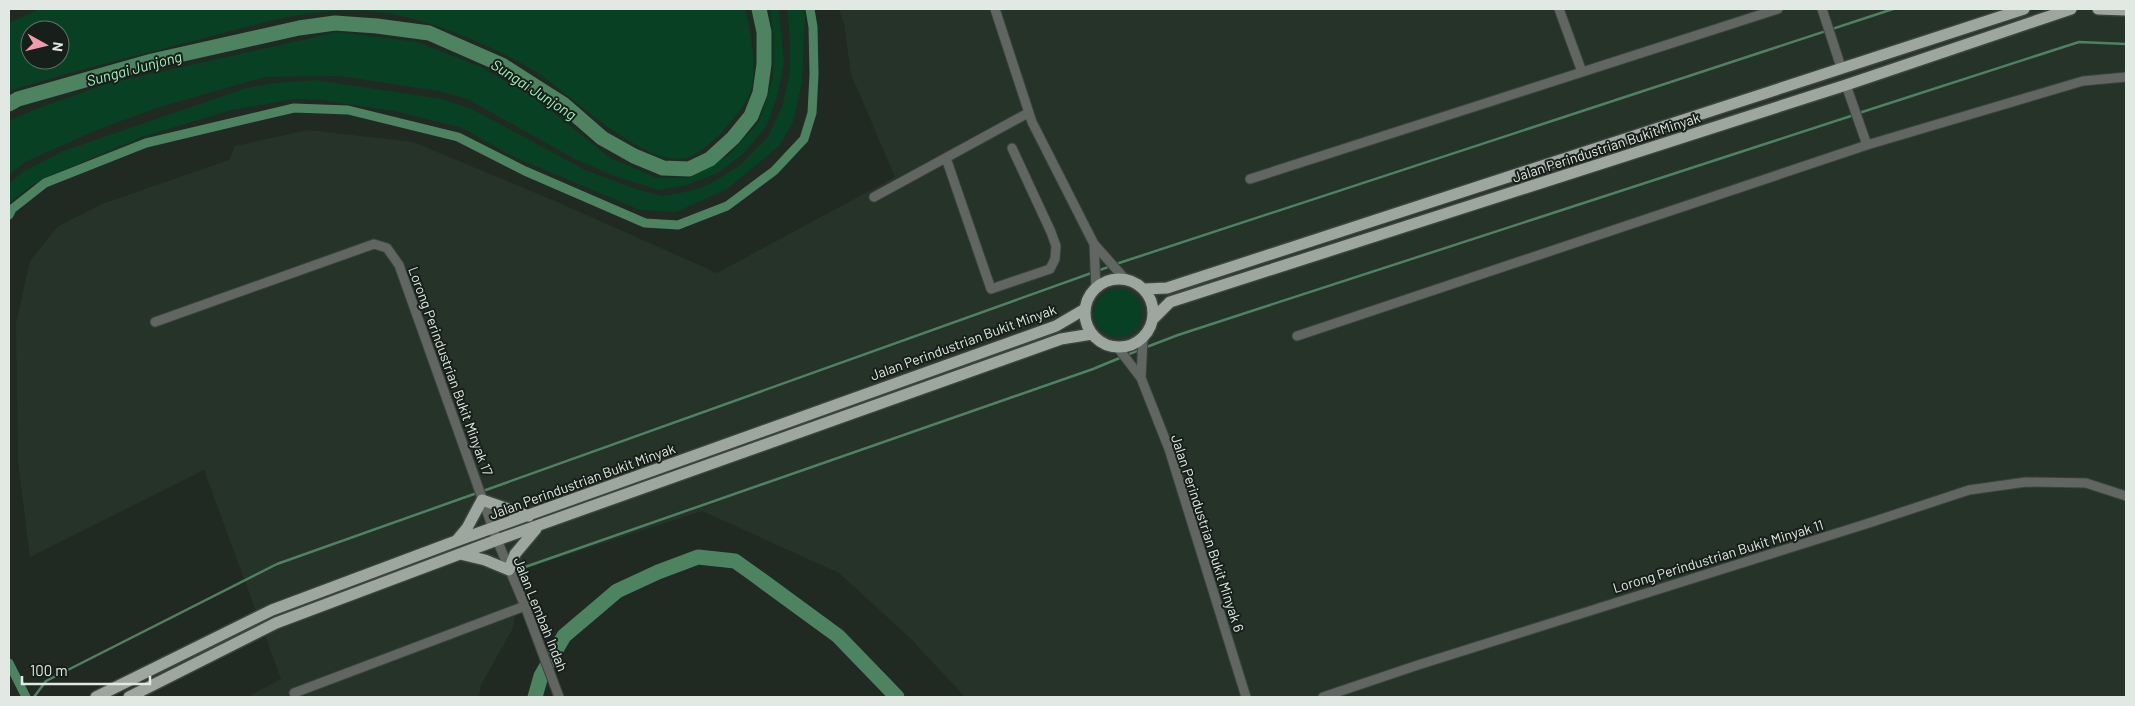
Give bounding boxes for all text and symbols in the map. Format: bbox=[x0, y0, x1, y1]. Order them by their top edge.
north arrow bbox=[20, 20, 70, 70]
text: N bbox=[49, 41, 67, 53]
water label: Sungai Junjong bbox=[84, 47, 184, 89]
water label: Sungai Junjong bbox=[488, 55, 580, 123]
street label: Jalan Perindustrian Bukit Minyak bbox=[1510, 109, 1702, 185]
street label: Lorong Perindustrian Bukit Minyak 17 bbox=[405, 264, 497, 478]
street label: Jalan Perindustrian Bukit Minyak bbox=[868, 300, 1058, 384]
street label: Jalan Perindustrian Bukit Minyak 6 bbox=[1168, 432, 1248, 634]
street label: Jalan Perindustrian Bukit Minyak bbox=[487, 439, 677, 523]
street label: Lorong Perindustrian Bukit Minyak 11 bbox=[1611, 516, 1825, 596]
street label: Jalan Lembah Indah bbox=[510, 554, 572, 674]
scale bar bbox=[22, 654, 150, 686]
text: 100 m bbox=[30, 661, 68, 679]

